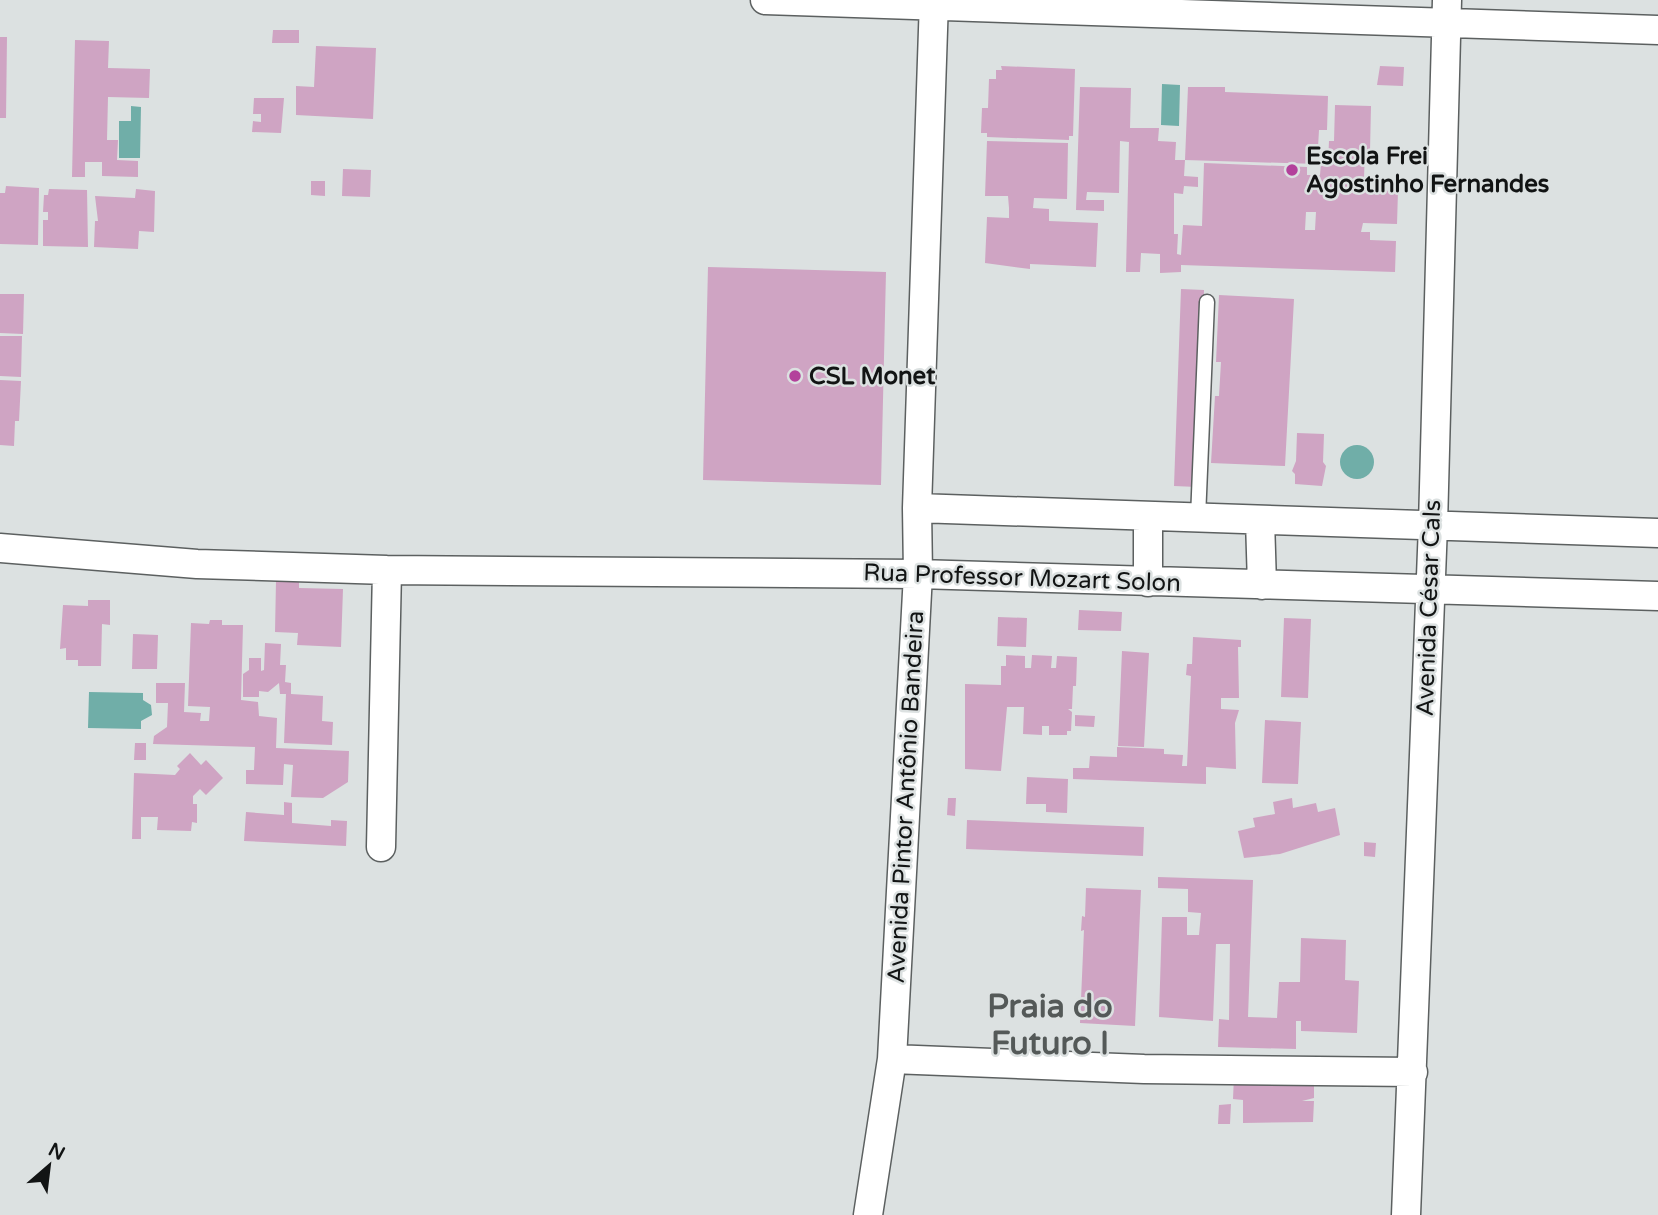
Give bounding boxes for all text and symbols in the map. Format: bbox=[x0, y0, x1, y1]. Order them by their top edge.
place label: Escola Frei Agostinho Fernandes bbox=[1306, 142, 1549, 199]
marker: Escola Frei Agostinho Fernandes bbox=[1284, 162, 1300, 178]
place label: CSL Monet bbox=[809, 362, 936, 391]
marker: CSL Monet bbox=[787, 368, 803, 384]
street label: Avenida César Cals bbox=[1411, 499, 1447, 717]
street label: Rua Professor Mozart Solon bbox=[863, 558, 1181, 598]
street label: Avenida Pintor Antônio Bandeira bbox=[882, 610, 930, 984]
district label: Praia do Futuro I bbox=[987, 988, 1113, 1063]
north arrow bbox=[14, 1131, 84, 1201]
text: N bbox=[45, 1139, 68, 1165]

